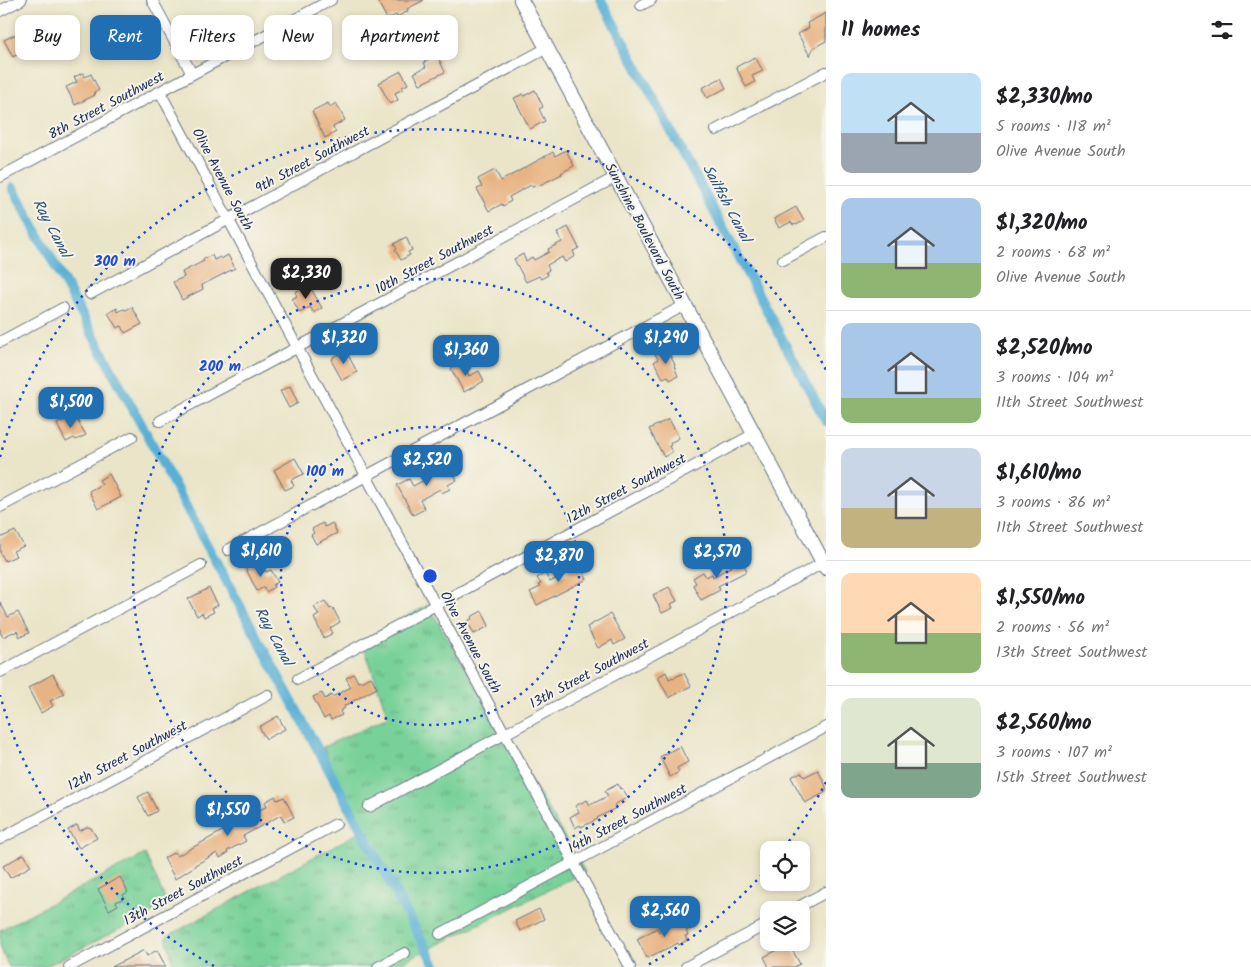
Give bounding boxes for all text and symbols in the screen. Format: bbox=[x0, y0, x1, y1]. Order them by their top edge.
text: 11 homes bbox=[841, 14, 920, 47]
chip: Buy bbox=[15, 15, 80, 60]
chip: Rent bbox=[90, 15, 161, 60]
chip: Filters bbox=[171, 15, 254, 60]
chip: New bbox=[264, 15, 332, 60]
chip: Apartment bbox=[342, 15, 458, 60]
icon: filters bbox=[1208, 16, 1236, 44]
street label: 8th Street Southwest bbox=[45, 66, 169, 146]
text: $2,330/mo bbox=[996, 81, 1093, 114]
icon: home bbox=[881, 93, 941, 153]
text: 5 rooms · 118 m² bbox=[996, 114, 1111, 139]
street label: 9th Street Southwest bbox=[251, 120, 374, 199]
street label: Olive Avenue South bbox=[186, 124, 258, 235]
text: Olive Avenue South bbox=[996, 139, 1126, 164]
street label: Sunshine Boulevard South bbox=[599, 159, 690, 304]
water label: Sailfish Canal bbox=[695, 160, 758, 250]
water label: Ray Canal bbox=[26, 195, 78, 265]
text: $1,320/mo bbox=[996, 207, 1087, 240]
icon: home bbox=[881, 218, 941, 278]
street label: 10th Street Southwest bbox=[371, 219, 498, 300]
text: 2 rooms · 68 m² bbox=[996, 240, 1110, 265]
text: 300 m bbox=[93, 250, 136, 274]
pin: $2,330 bbox=[265, 258, 347, 300]
text: $2,330 bbox=[282, 261, 330, 286]
text: Olive Avenue South bbox=[996, 265, 1126, 290]
pin: $1,320 bbox=[303, 322, 385, 365]
pin: $1,290 bbox=[625, 322, 707, 365]
text: $1,320 bbox=[322, 326, 366, 351]
text: $1,290 bbox=[644, 326, 688, 351]
text: $2,520/mo bbox=[996, 332, 1093, 365]
pin: $1,360 bbox=[425, 334, 507, 377]
text: $1,360 bbox=[444, 338, 488, 363]
icon: home bbox=[881, 343, 941, 403]
text: 200 m bbox=[199, 355, 241, 379]
text: 3 rooms · 104 m² bbox=[996, 365, 1113, 390]
pin: $1,500 bbox=[30, 386, 112, 429]
text: $1,500 bbox=[49, 390, 93, 415]
text: 11th Street Southwest bbox=[996, 390, 1143, 415]
pin: $2,520 bbox=[386, 444, 468, 487]
text: $2,520 bbox=[403, 448, 451, 473]
street label: 12th Street Southwest bbox=[563, 448, 691, 530]
text: $1,610/mo bbox=[996, 457, 1081, 490]
text: 100 m bbox=[306, 460, 344, 484]
icon: home bbox=[881, 468, 941, 528]
text: 3 rooms · 86 m² bbox=[996, 490, 1110, 515]
text: 11th Street Southwest bbox=[996, 515, 1143, 540]
pin: $1,610 bbox=[220, 536, 302, 578]
pin: $2,570 bbox=[676, 536, 758, 579]
text: $1,610 bbox=[241, 539, 281, 564]
pin: $2,870 bbox=[518, 540, 600, 583]
text: $2,570 bbox=[694, 540, 740, 565]
text: $2,870 bbox=[535, 544, 583, 569]
centre of rings bbox=[421, 567, 439, 585]
text: $1,550/mo bbox=[996, 582, 1085, 615]
street label: Olive Avenue South bbox=[434, 587, 506, 698]
icon: home bbox=[881, 593, 941, 653]
water label: Ray Canal bbox=[248, 603, 300, 673]
text: 2 rooms · 56 m² bbox=[996, 615, 1109, 640]
street label: 13th Street Southwest bbox=[526, 633, 654, 715]
text: 13th Street Southwest bbox=[996, 640, 1148, 665]
text: $2,560/mo bbox=[996, 707, 1092, 740]
street label: 12th Street Southwest bbox=[64, 715, 192, 797]
icon: home bbox=[881, 718, 941, 778]
text: 3 rooms · 107 m² bbox=[996, 740, 1112, 765]
text: 15th Street Southwest bbox=[996, 765, 1147, 790]
street label: 14th Street Southwest bbox=[564, 778, 692, 860]
pin: $1,550 bbox=[187, 794, 269, 837]
text: $1,550 bbox=[207, 798, 249, 823]
map controls bbox=[760, 841, 810, 951]
button: locate bbox=[760, 841, 810, 891]
street label: 13th Street Southwest bbox=[120, 850, 248, 932]
pin: $2,560 bbox=[624, 896, 706, 938]
text: $2,560 bbox=[641, 899, 689, 924]
button: layers bbox=[760, 901, 810, 951]

